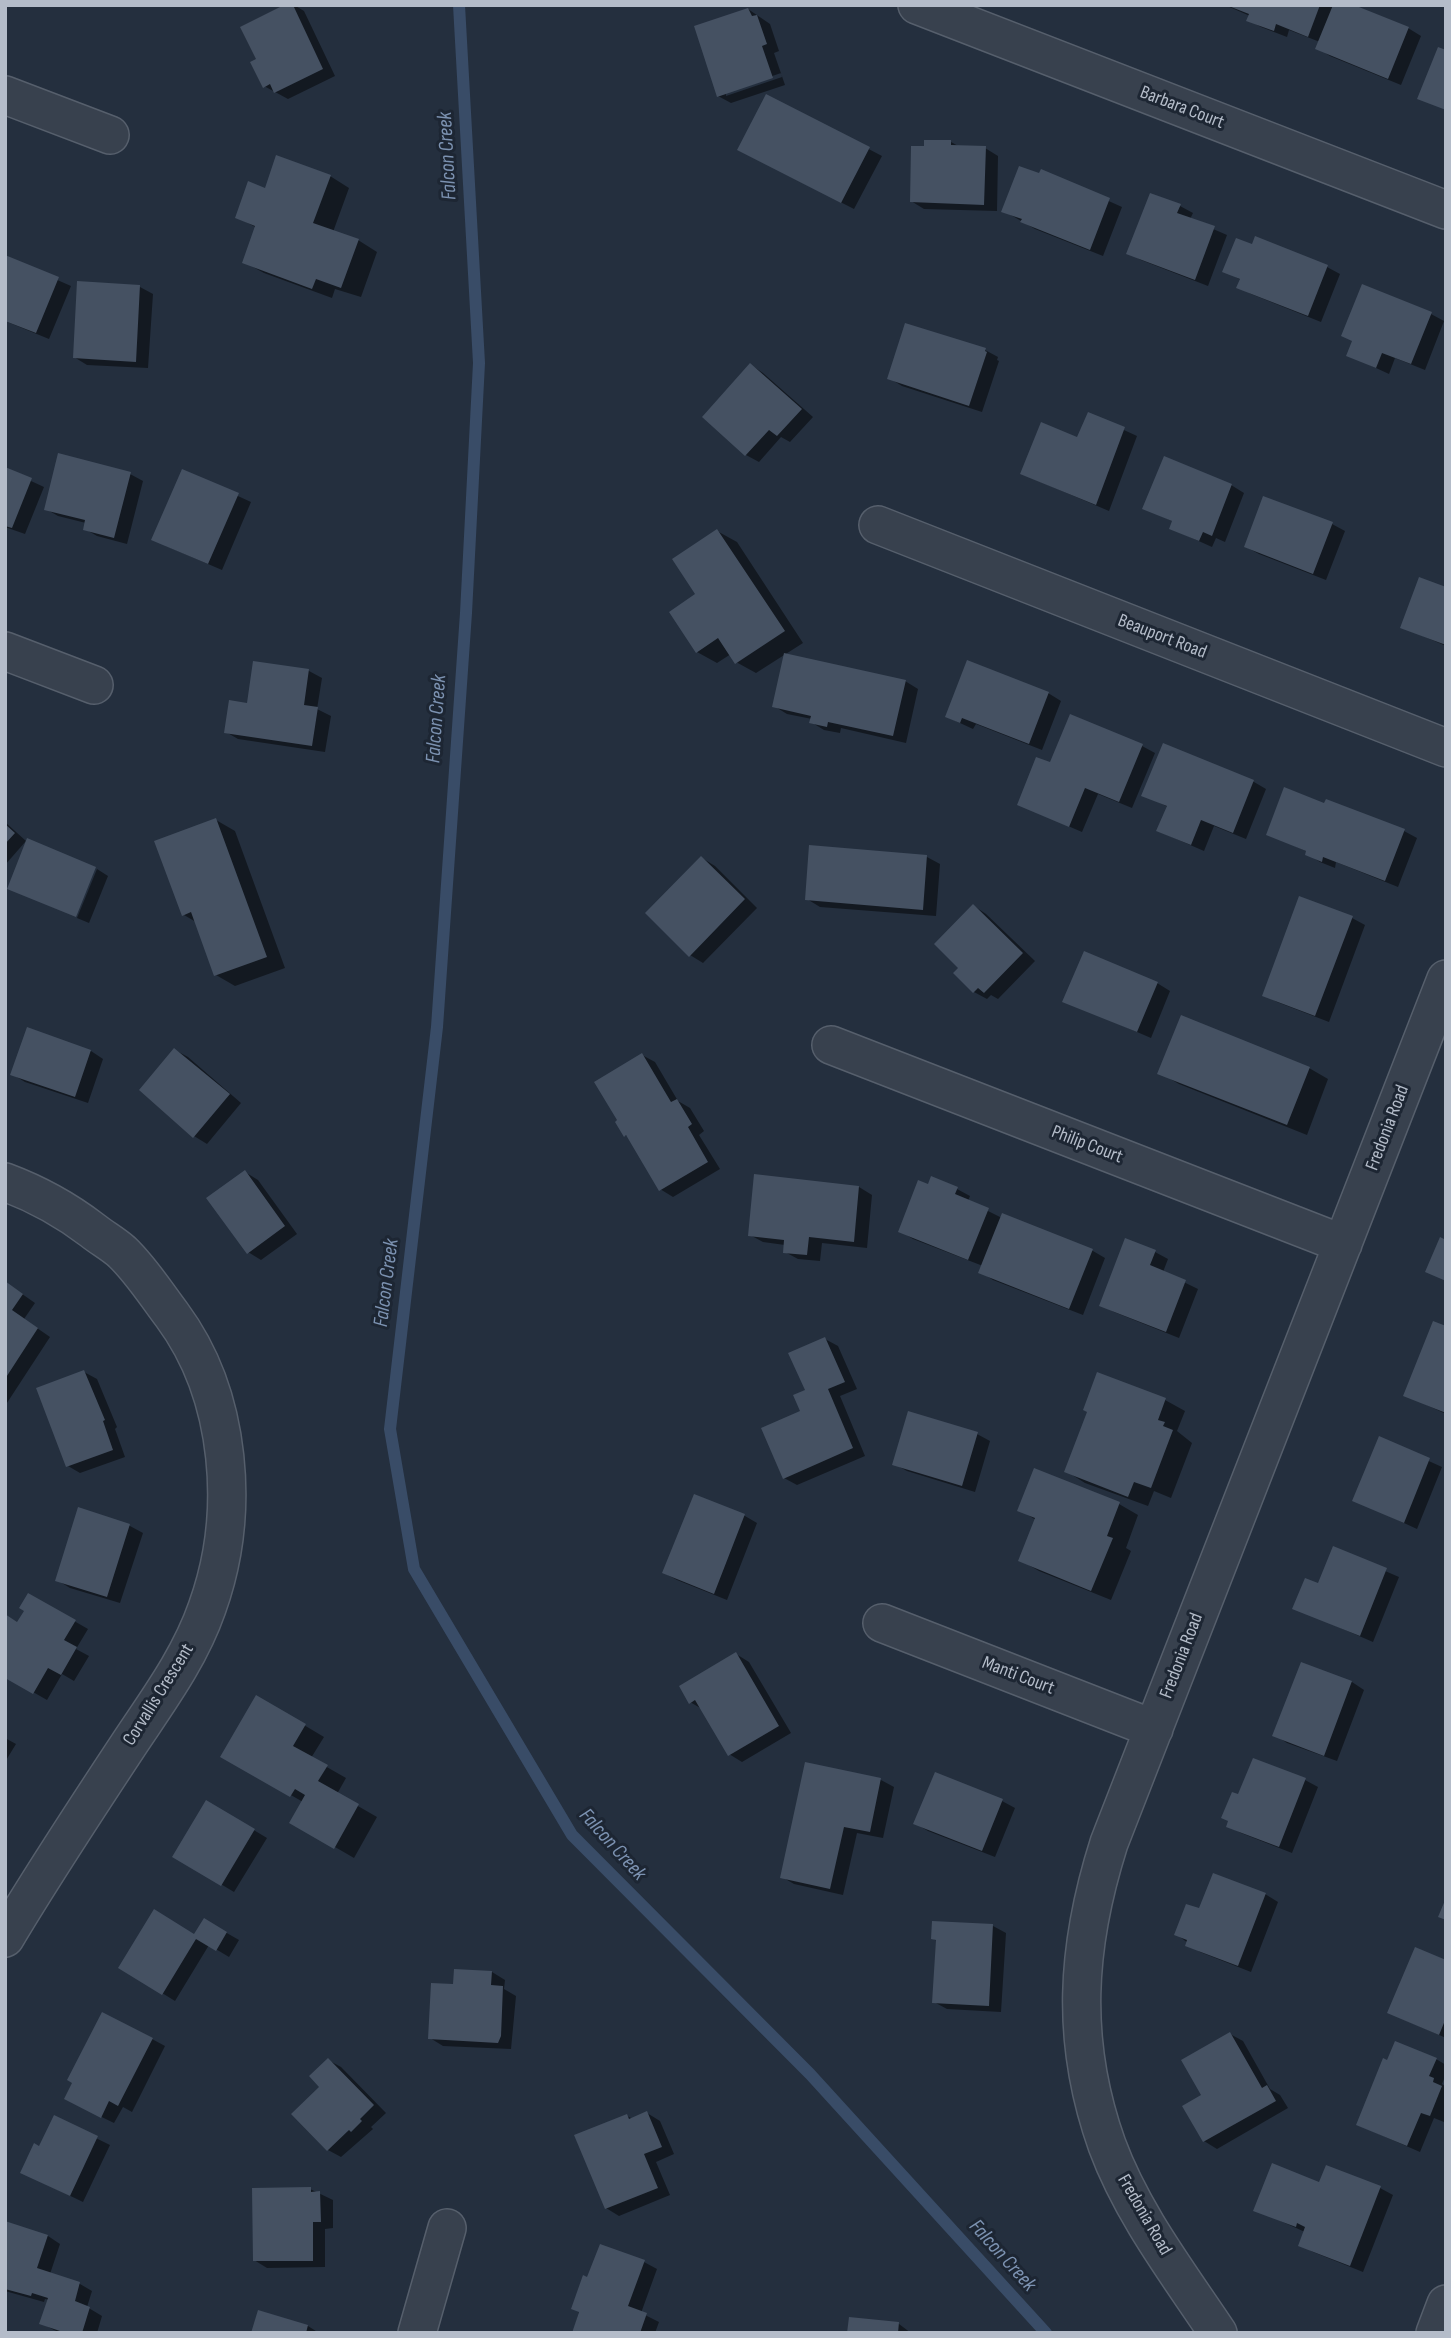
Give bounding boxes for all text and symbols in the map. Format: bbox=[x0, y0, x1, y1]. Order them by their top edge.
street label: Barbara Court bbox=[1137, 82, 1227, 134]
water label: Falcon Creek bbox=[433, 111, 463, 201]
street label: Beauport Road bbox=[1114, 610, 1210, 664]
water label: Falcon Creek bbox=[421, 674, 453, 764]
street label: Fredonia Road bbox=[1361, 1082, 1415, 1174]
street label: Philip Court bbox=[1048, 1121, 1126, 1169]
water label: Falcon Creek bbox=[369, 1238, 405, 1328]
street label: Fredonia Road bbox=[1155, 1610, 1209, 1702]
street label: Corvallis Crescent bbox=[119, 1640, 199, 1750]
street label: Manti Court bbox=[979, 1652, 1057, 1700]
water label: Falcon Creek bbox=[573, 1804, 651, 1886]
street label: Fredonia Road bbox=[1112, 2171, 1176, 2259]
water label: Falcon Creek bbox=[963, 2215, 1041, 2297]

